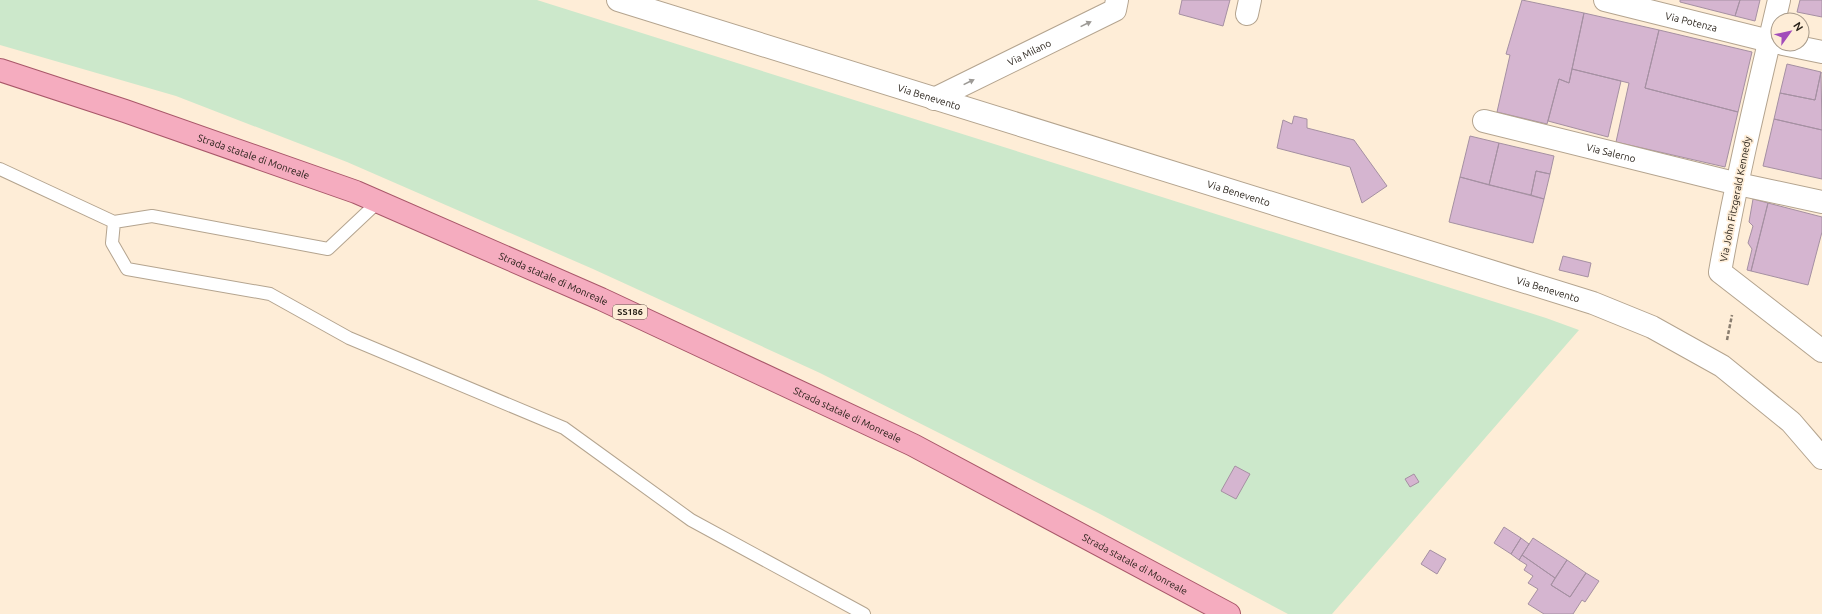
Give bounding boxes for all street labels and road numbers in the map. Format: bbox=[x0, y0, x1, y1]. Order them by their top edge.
street label: Via Potenza bbox=[1664, 10, 1718, 34]
street label: Via Milano bbox=[1006, 37, 1053, 68]
street label: Via Benevento bbox=[896, 82, 962, 112]
street label: Strada statale di Monreale bbox=[196, 132, 311, 181]
street label: Via John Fitzgerald Kennedy bbox=[1718, 135, 1753, 263]
street label: Via Salerno bbox=[1585, 142, 1637, 164]
street label: Via Benevento bbox=[1206, 178, 1272, 208]
street label: Strada statale di Monreale bbox=[497, 250, 610, 307]
street label: Via Benevento bbox=[1515, 275, 1581, 305]
road number: SS186 bbox=[613, 305, 647, 319]
street label: Strada statale di Monreale bbox=[792, 385, 903, 445]
street label: Strada statale di Monreale bbox=[1080, 532, 1189, 597]

